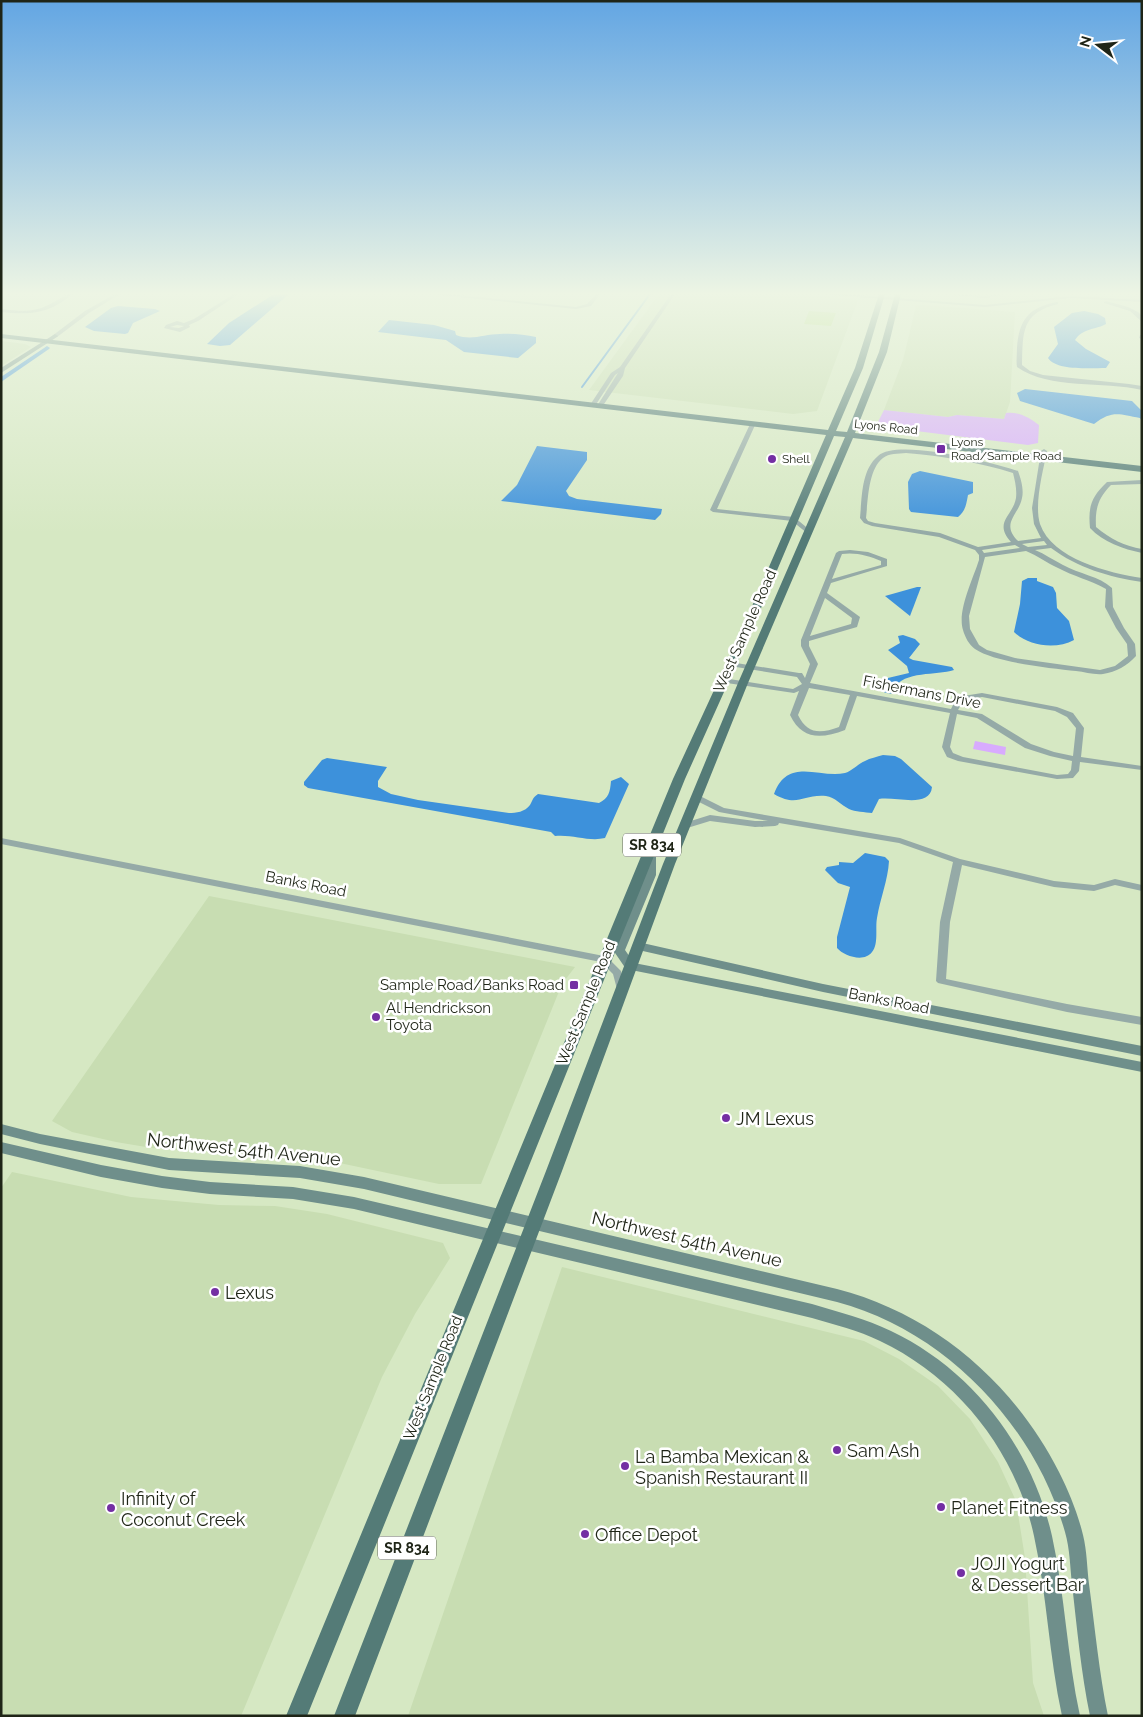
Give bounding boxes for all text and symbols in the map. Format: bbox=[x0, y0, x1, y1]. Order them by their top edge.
north arrow bbox=[1073, 20, 1123, 70]
text: N bbox=[1076, 34, 1095, 49]
street label: Lyons Road bbox=[853, 417, 919, 437]
place label: Lyons Road/Sample Road bbox=[951, 435, 1061, 463]
marker: Lyons Road/Sample Road bbox=[935, 443, 947, 455]
place label: Shell bbox=[782, 452, 811, 466]
marker: Shell bbox=[766, 453, 778, 465]
street label: West Sample Road bbox=[710, 567, 780, 695]
street label: Fishermans Drive bbox=[862, 672, 983, 712]
road number: SR 834 bbox=[623, 834, 681, 856]
street label: Banks Road bbox=[264, 867, 348, 901]
street label: West Sample Road bbox=[553, 938, 619, 1068]
place label: Sample Road/Banks Road bbox=[380, 976, 564, 994]
marker: Sample Road/Banks Road bbox=[568, 979, 580, 991]
street label: Banks Road bbox=[847, 984, 931, 1018]
place label: Al Hendrickson Toyota bbox=[386, 999, 491, 1034]
marker: Al Hendrickson Toyota bbox=[370, 1011, 382, 1023]
place label: JM Lexus bbox=[736, 1108, 814, 1129]
marker: JM Lexus bbox=[720, 1112, 732, 1124]
street label: Northwest 54th Avenue bbox=[146, 1128, 342, 1170]
street label: Northwest 54th Avenue bbox=[590, 1207, 785, 1271]
place label: Lexus bbox=[225, 1282, 274, 1303]
marker: Lexus bbox=[209, 1286, 221, 1298]
street label: West Sample Road bbox=[400, 1313, 466, 1443]
place label: Sam Ash bbox=[847, 1440, 920, 1461]
marker: Sam Ash bbox=[831, 1444, 843, 1456]
place label: La Bamba Mexican & Spanish Restaurant II bbox=[635, 1446, 809, 1488]
marker: La Bamba Mexican & Spanish Restaurant II bbox=[619, 1460, 631, 1472]
place label: Infinity of Coconut Creek bbox=[121, 1488, 246, 1530]
place label: Planet Fitness bbox=[951, 1497, 1068, 1518]
marker: Planet Fitness bbox=[935, 1501, 947, 1513]
marker: Infinity of Coconut Creek bbox=[105, 1502, 117, 1514]
place label: Office Depot bbox=[595, 1524, 698, 1545]
marker: Office Depot bbox=[579, 1528, 591, 1540]
road number: SR 834 bbox=[378, 1536, 436, 1560]
place label: JOJI Yogurt & Dessert Bar bbox=[971, 1553, 1085, 1595]
marker: JOJI Yogurt & Dessert Bar bbox=[955, 1567, 967, 1579]

